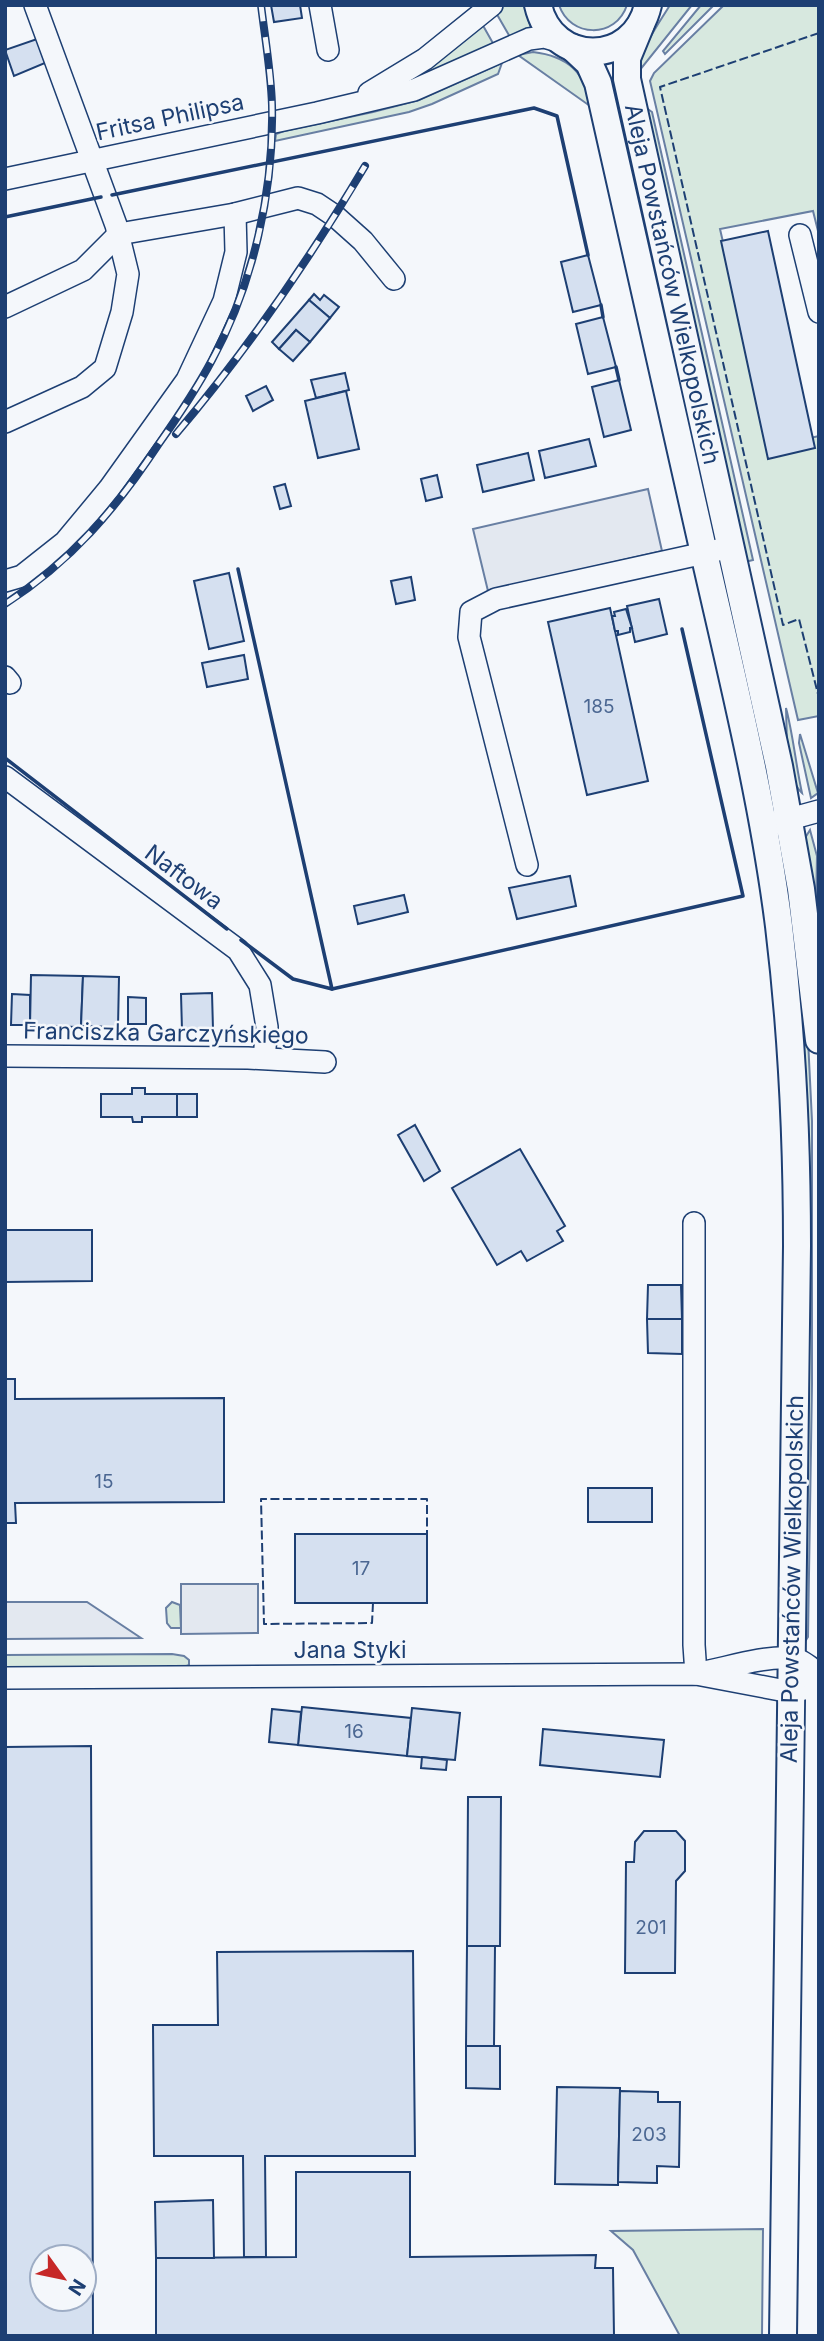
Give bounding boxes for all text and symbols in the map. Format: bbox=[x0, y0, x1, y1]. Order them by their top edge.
street label: Fritsa Philipsa bbox=[93, 88, 247, 146]
street label: Aleja Powstańców Wielkopolskich bbox=[619, 101, 726, 467]
house number: 185 bbox=[583, 695, 615, 718]
street label: Naftowa bbox=[139, 839, 229, 915]
street label: Franciszka Garczyńskiego bbox=[23, 1017, 309, 1049]
street label: Aleja Powstańców Wielkopolskich bbox=[775, 1395, 809, 1763]
house number: 15 bbox=[94, 1470, 114, 1493]
house number: 17 bbox=[352, 1557, 370, 1580]
street label: Jana Styki bbox=[294, 1636, 406, 1664]
house number: 16 bbox=[344, 1720, 364, 1743]
house number: 201 bbox=[635, 1916, 667, 1939]
house number: 203 bbox=[631, 2123, 667, 2146]
north arrow bbox=[28, 2243, 98, 2313]
text: N bbox=[63, 2275, 90, 2299]

